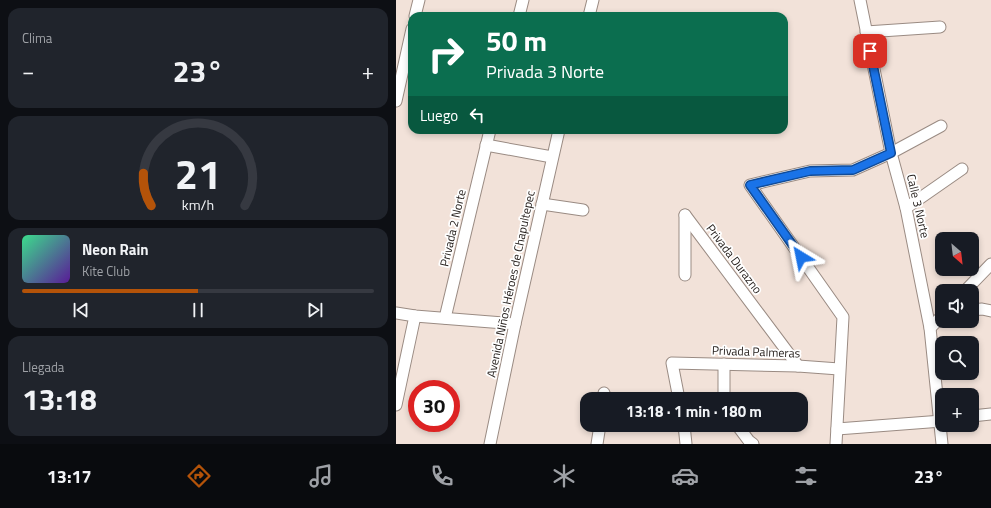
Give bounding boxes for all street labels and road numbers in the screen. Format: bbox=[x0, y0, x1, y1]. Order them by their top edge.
street label: Calle 3 Norte bbox=[902, 172, 935, 240]
street label: Privada 2 Norte bbox=[434, 187, 471, 268]
street label: Avenida Niños Héroes de Chapultepec bbox=[481, 189, 540, 379]
street label: Privada Durazno bbox=[702, 220, 767, 298]
street label: Privada Palmeras bbox=[712, 340, 801, 363]

